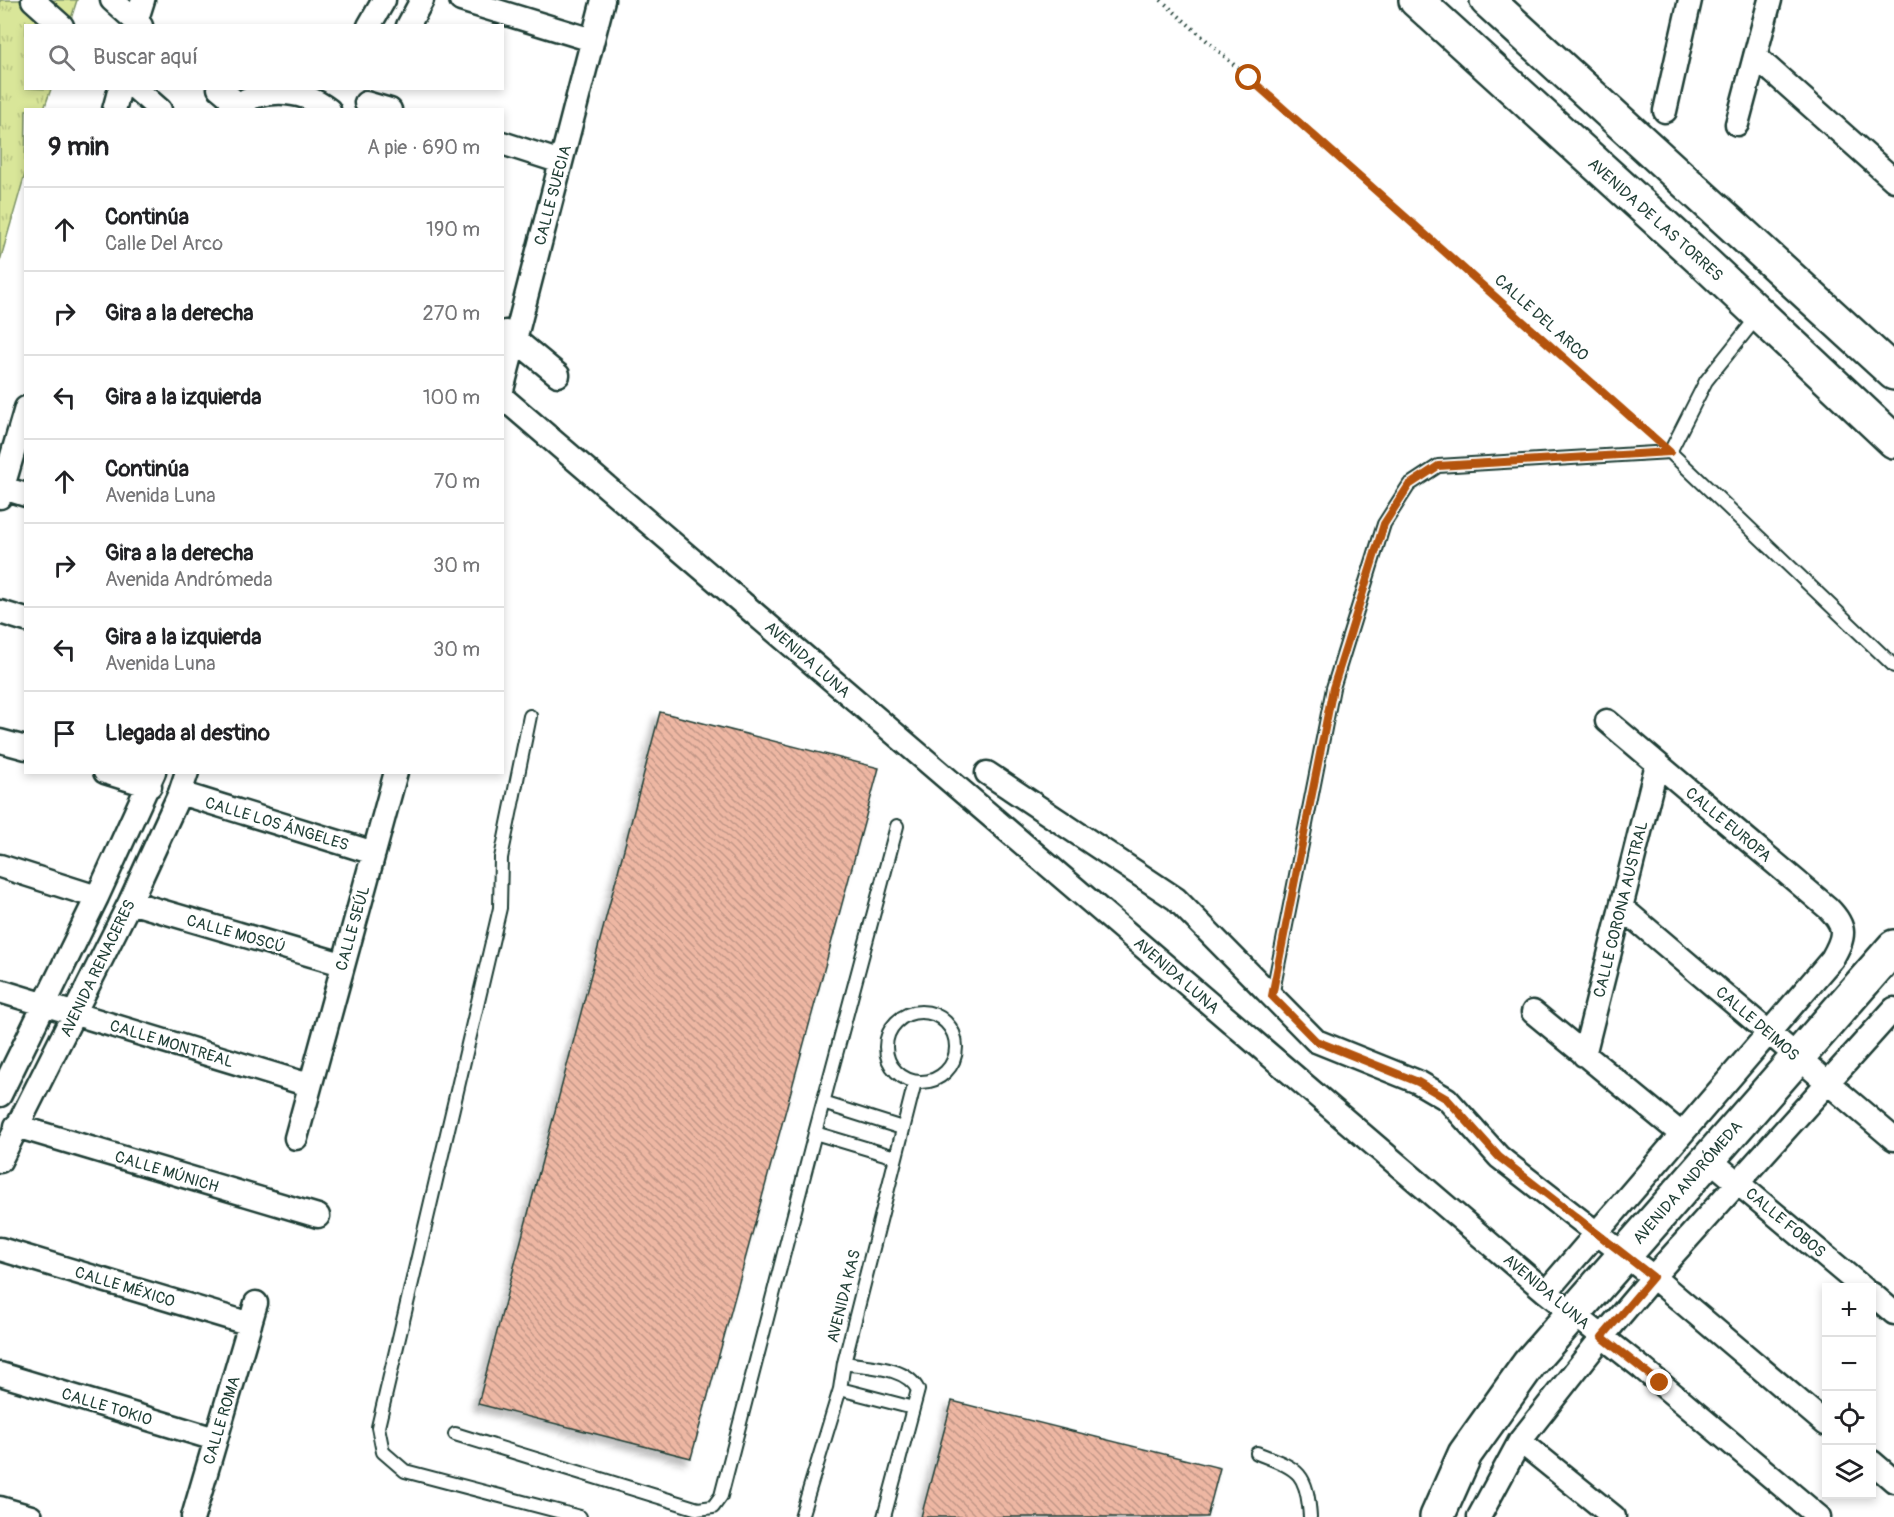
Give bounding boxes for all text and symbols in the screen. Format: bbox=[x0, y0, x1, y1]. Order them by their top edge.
search box bbox=[24, 24, 504, 90]
icon: search bbox=[45, 41, 78, 74]
text: Buscar aquí bbox=[93, 43, 198, 71]
route start bbox=[1235, 64, 1261, 90]
text: 9 min bbox=[48, 131, 109, 163]
text: A pie · 690 m bbox=[367, 135, 480, 160]
street label: CALLE SUECIA bbox=[530, 143, 576, 248]
street label: AVENIDA DE LAS TORRES bbox=[1584, 154, 1727, 286]
text: Continúa bbox=[105, 203, 189, 231]
icon: ahead bbox=[48, 213, 81, 246]
text: 190 m bbox=[426, 217, 480, 242]
text: Calle Del Arco bbox=[105, 231, 223, 256]
street label: CALLE DEL ARCO bbox=[1490, 270, 1593, 365]
icon: right bbox=[48, 297, 81, 330]
text: Gira a la derecha bbox=[105, 299, 253, 327]
text: 270 m bbox=[422, 301, 480, 326]
icon: left bbox=[48, 381, 81, 414]
text: Gira a la izquierda bbox=[105, 383, 262, 411]
text: 100 m bbox=[423, 385, 480, 410]
text: Continúa bbox=[105, 455, 189, 483]
icon: ahead bbox=[48, 465, 81, 498]
text: 70 m bbox=[434, 469, 480, 494]
text: Avenida Luna bbox=[105, 483, 216, 508]
text: Gira a la derecha bbox=[105, 539, 253, 567]
icon: right bbox=[48, 549, 81, 582]
text: 30 m bbox=[433, 553, 480, 578]
text: Avenida Andrómeda bbox=[105, 567, 272, 592]
street label: AVENIDA LUNA bbox=[761, 617, 854, 702]
text: Gira a la izquierda bbox=[105, 623, 262, 651]
icon: left bbox=[48, 633, 81, 666]
text: 30 m bbox=[433, 637, 480, 662]
text: Avenida Luna bbox=[105, 651, 216, 676]
icon: arrive bbox=[48, 717, 81, 750]
text: Llegada al destino bbox=[105, 719, 270, 747]
street label: CALLE EUROPA bbox=[1681, 783, 1775, 866]
street label: CALLE LOS ÁNGELES bbox=[202, 793, 351, 855]
street label: CALLE CORONA AUSTRAL bbox=[1589, 819, 1653, 1000]
street label: CALLE SEÚL bbox=[331, 883, 375, 973]
street label: AVENIDA RENACERES bbox=[56, 897, 140, 1040]
street label: CALLE MOSCÚ bbox=[184, 910, 287, 958]
street label: AVENIDA LUNA bbox=[1130, 933, 1223, 1018]
street label: CALLE DEIMOS bbox=[1712, 982, 1803, 1065]
street label: CALLE MONTREAL bbox=[107, 1016, 236, 1072]
street label: AVENIDA ANDRÓMEDA bbox=[1628, 1116, 1747, 1249]
street label: CALLE MÚNICH bbox=[112, 1147, 221, 1197]
street label: CALLE FOBOS bbox=[1741, 1183, 1829, 1262]
street label: AVENIDA KAS bbox=[823, 1248, 865, 1345]
street label: AVENIDA LUNA bbox=[1499, 1250, 1594, 1334]
street label: CALLE MÉXICO bbox=[72, 1262, 177, 1312]
map controls bbox=[1822, 1283, 1876, 1499]
button: + bbox=[1822, 1283, 1876, 1337]
button: − bbox=[1822, 1337, 1876, 1391]
route end bbox=[1646, 1369, 1672, 1395]
street label: CALLE ROMA bbox=[199, 1374, 245, 1467]
street label: CALLE TOKIO bbox=[59, 1384, 154, 1430]
button: locate bbox=[1822, 1391, 1876, 1445]
button: layers bbox=[1822, 1445, 1876, 1499]

